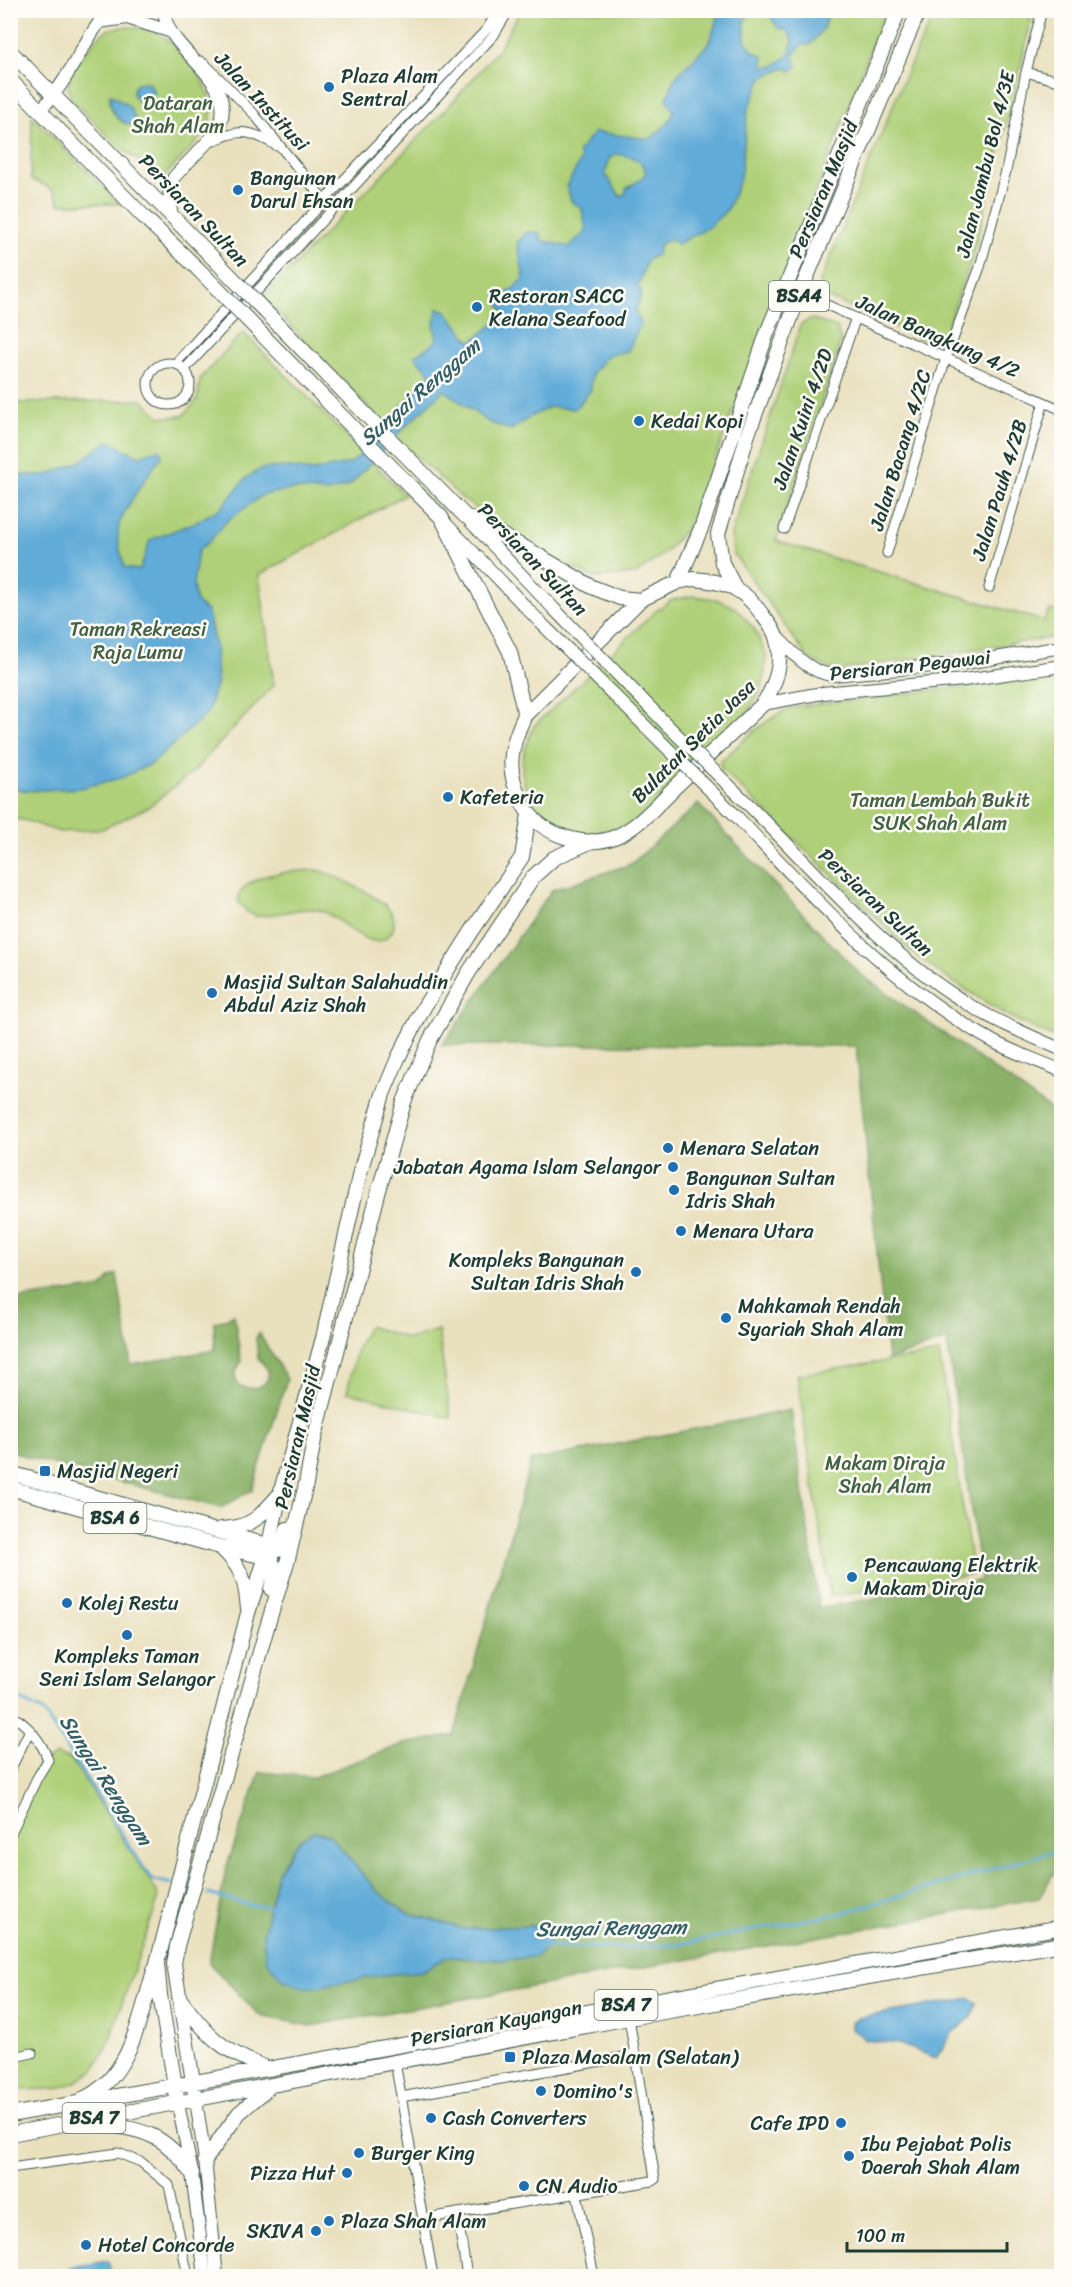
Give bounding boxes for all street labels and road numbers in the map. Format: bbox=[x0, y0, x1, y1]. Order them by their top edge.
street label: Jalan Institusi bbox=[205, 42, 318, 160]
street label: Jalan Jambu Bol 4/3E bbox=[945, 65, 1026, 262]
street label: Persiaran Masjid bbox=[779, 113, 869, 264]
street label: Persiaran Sultan bbox=[130, 145, 258, 276]
road number: BSA4 bbox=[769, 281, 829, 311]
street label: Jalan Bangkung 4/2 bbox=[849, 284, 1026, 389]
street label: Jalan Kuini 4/2D bbox=[762, 344, 843, 495]
street label: Jalan Bacang 4/2C bbox=[859, 365, 942, 536]
street label: Jalan Pauh 4/2B bbox=[961, 415, 1038, 566]
street label: Persiaran Sultan bbox=[469, 494, 597, 625]
street label: Persiaran Pegawai bbox=[828, 639, 994, 691]
street label: Bulatan Setia Jasa bbox=[623, 670, 765, 812]
street label: Persiaran Sultan bbox=[810, 839, 942, 966]
street label: Persiaran Masjid bbox=[264, 1360, 331, 1513]
road number: BSA 6 bbox=[84, 1503, 146, 1533]
street label: Persiaran Kayangan bbox=[407, 1990, 585, 2057]
road number: BSA 7 bbox=[594, 1990, 658, 2020]
road number: BSA 7 bbox=[62, 2103, 125, 2133]

